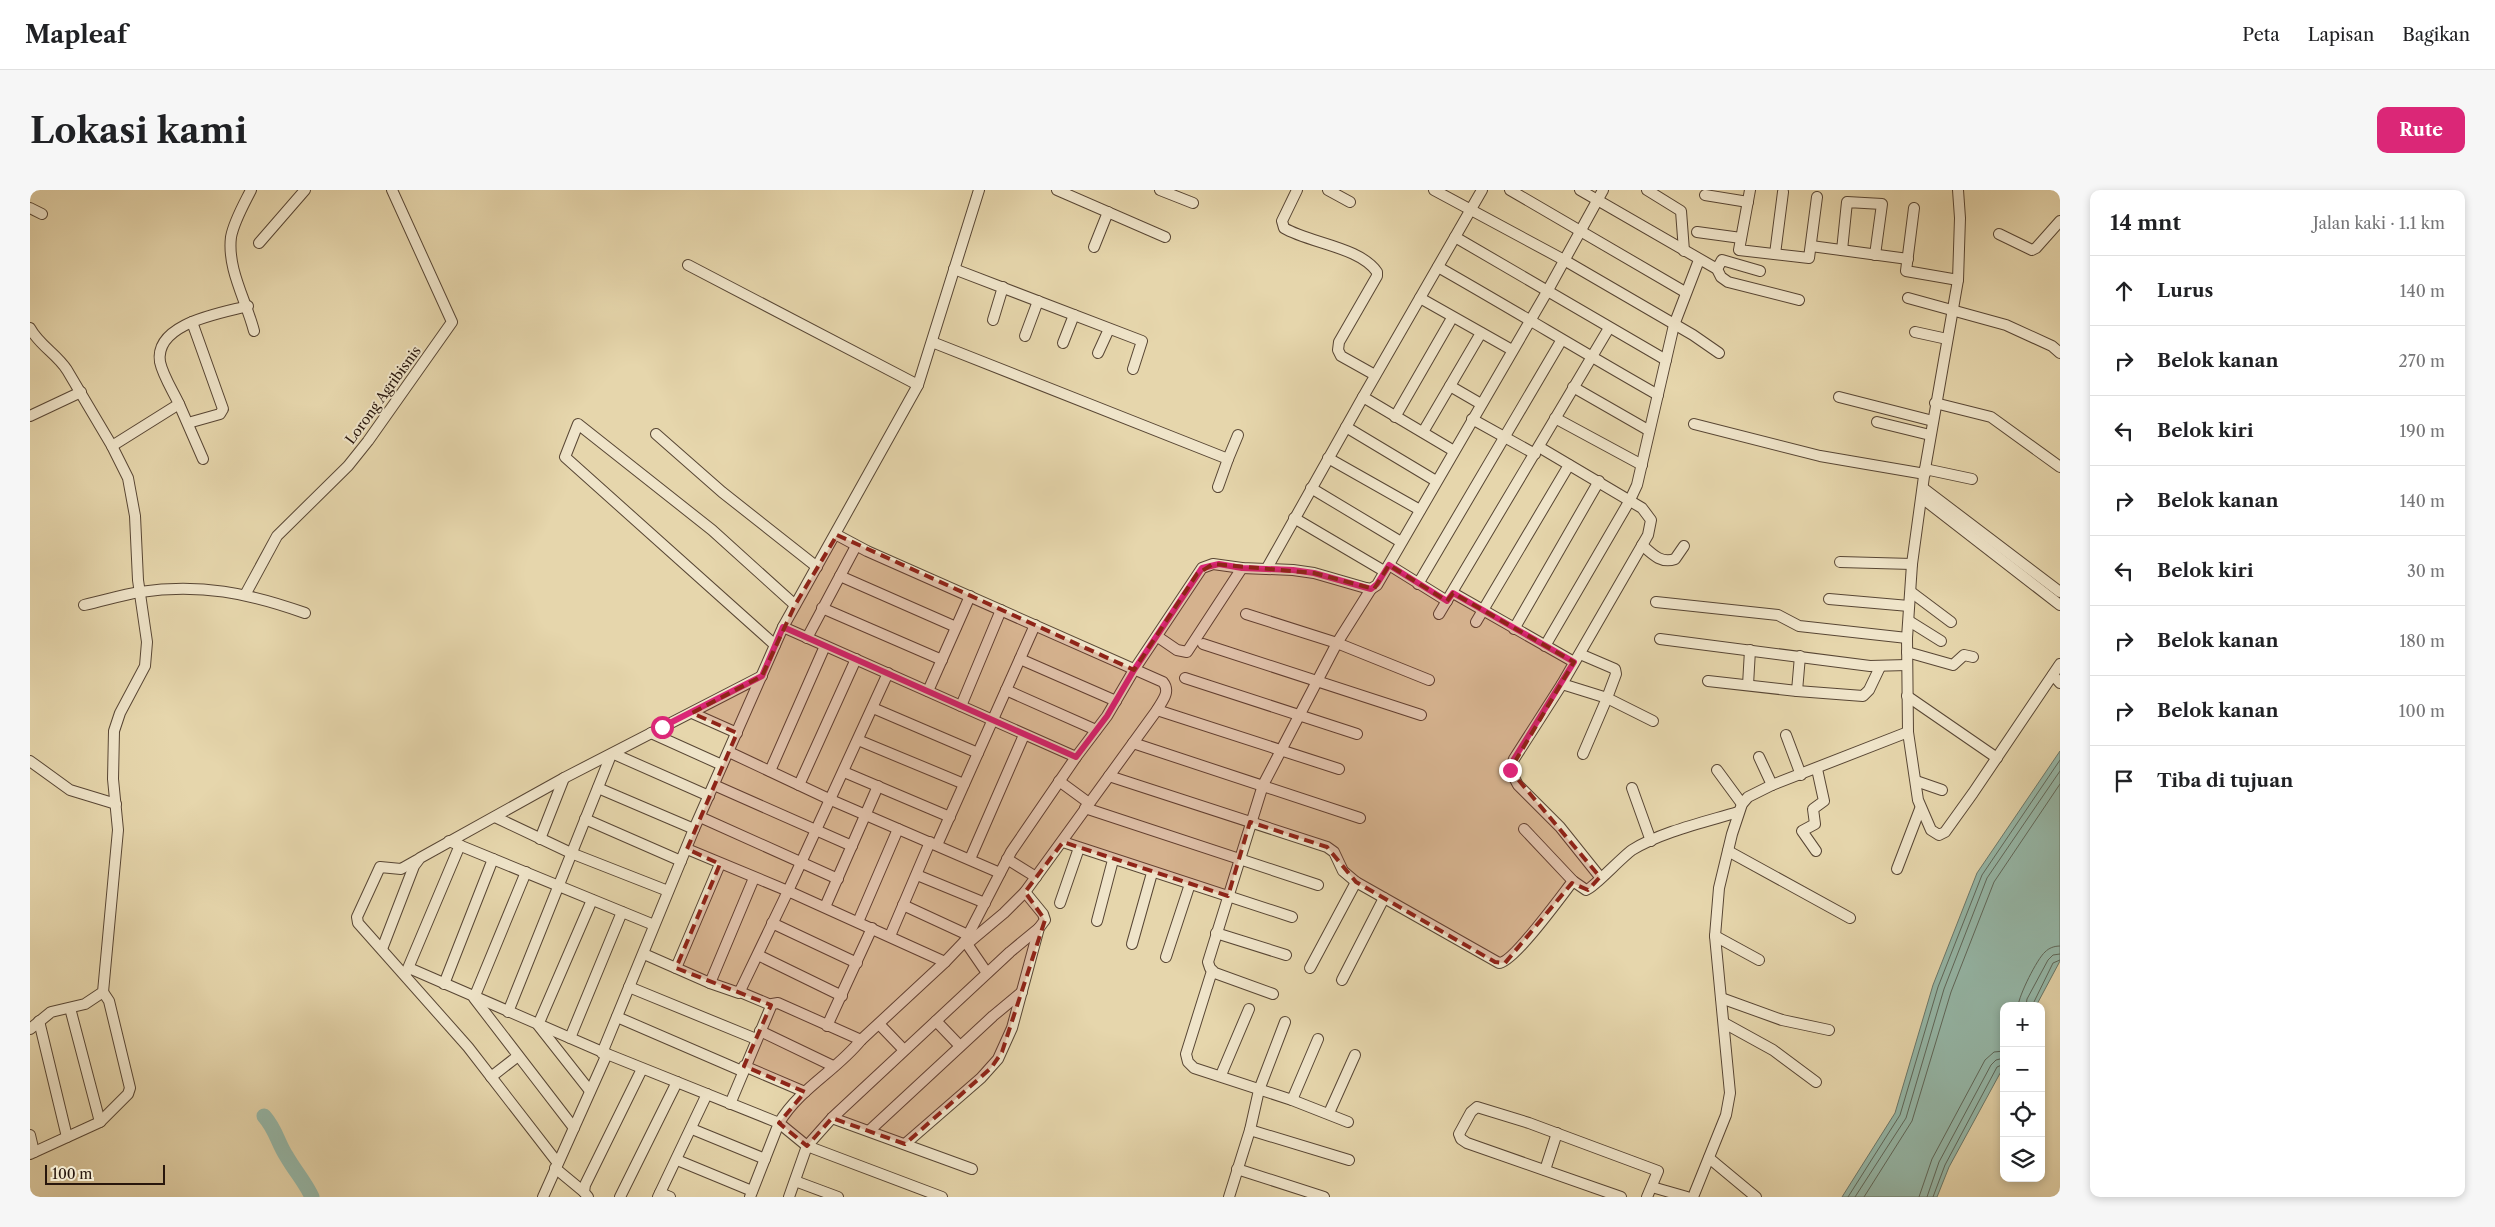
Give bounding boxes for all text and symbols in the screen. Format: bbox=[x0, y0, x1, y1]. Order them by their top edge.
text: Mapleaf bbox=[25, 20, 127, 49]
text: Peta bbox=[2242, 24, 2280, 46]
text: Lapisan bbox=[2308, 24, 2374, 46]
text: Bagikan bbox=[2402, 24, 2470, 46]
button: Rute bbox=[2377, 107, 2465, 153]
text: Lokasi kami bbox=[30, 109, 247, 152]
text: 14 mnt bbox=[2110, 210, 2181, 235]
text: Jalan kaki · 1.1 km bbox=[2313, 213, 2445, 233]
icon: ahead bbox=[2110, 277, 2138, 305]
text: Lurus bbox=[2157, 279, 2213, 302]
text: 140 m bbox=[2400, 281, 2445, 301]
street label: Lorong Agribisnis bbox=[341, 342, 425, 448]
icon: right bbox=[2110, 347, 2138, 375]
text: Belok kanan bbox=[2157, 349, 2279, 372]
text: 270 m bbox=[2399, 351, 2445, 371]
icon: left bbox=[2110, 417, 2138, 445]
text: Belok kiri bbox=[2157, 419, 2254, 442]
text: 190 m bbox=[2400, 421, 2445, 441]
icon: right bbox=[2110, 487, 2138, 515]
text: Belok kanan bbox=[2157, 489, 2279, 512]
text: 140 m bbox=[2400, 491, 2445, 511]
icon: left bbox=[2110, 557, 2138, 585]
text: Belok kiri bbox=[2157, 559, 2254, 582]
text: 30 m bbox=[2407, 561, 2445, 581]
icon: right bbox=[2110, 627, 2138, 655]
text: Belok kanan bbox=[2157, 629, 2279, 652]
text: 180 m bbox=[2399, 631, 2445, 651]
icon: right bbox=[2110, 697, 2138, 725]
text: Belok kanan bbox=[2157, 699, 2279, 722]
text: 100 m bbox=[2399, 701, 2445, 721]
route start bbox=[651, 716, 674, 739]
route end bbox=[1499, 759, 1522, 782]
icon: arrive bbox=[2110, 767, 2138, 795]
text: Tiba di tujuan bbox=[2157, 769, 2293, 792]
map controls bbox=[2000, 1002, 2045, 1182]
button: + bbox=[2000, 1002, 2045, 1047]
button: − bbox=[2000, 1047, 2045, 1092]
button: locate bbox=[2000, 1092, 2045, 1137]
button: layers bbox=[2000, 1137, 2045, 1182]
scale bar bbox=[45, 1162, 165, 1185]
text: 100 m bbox=[52, 1165, 92, 1183]

